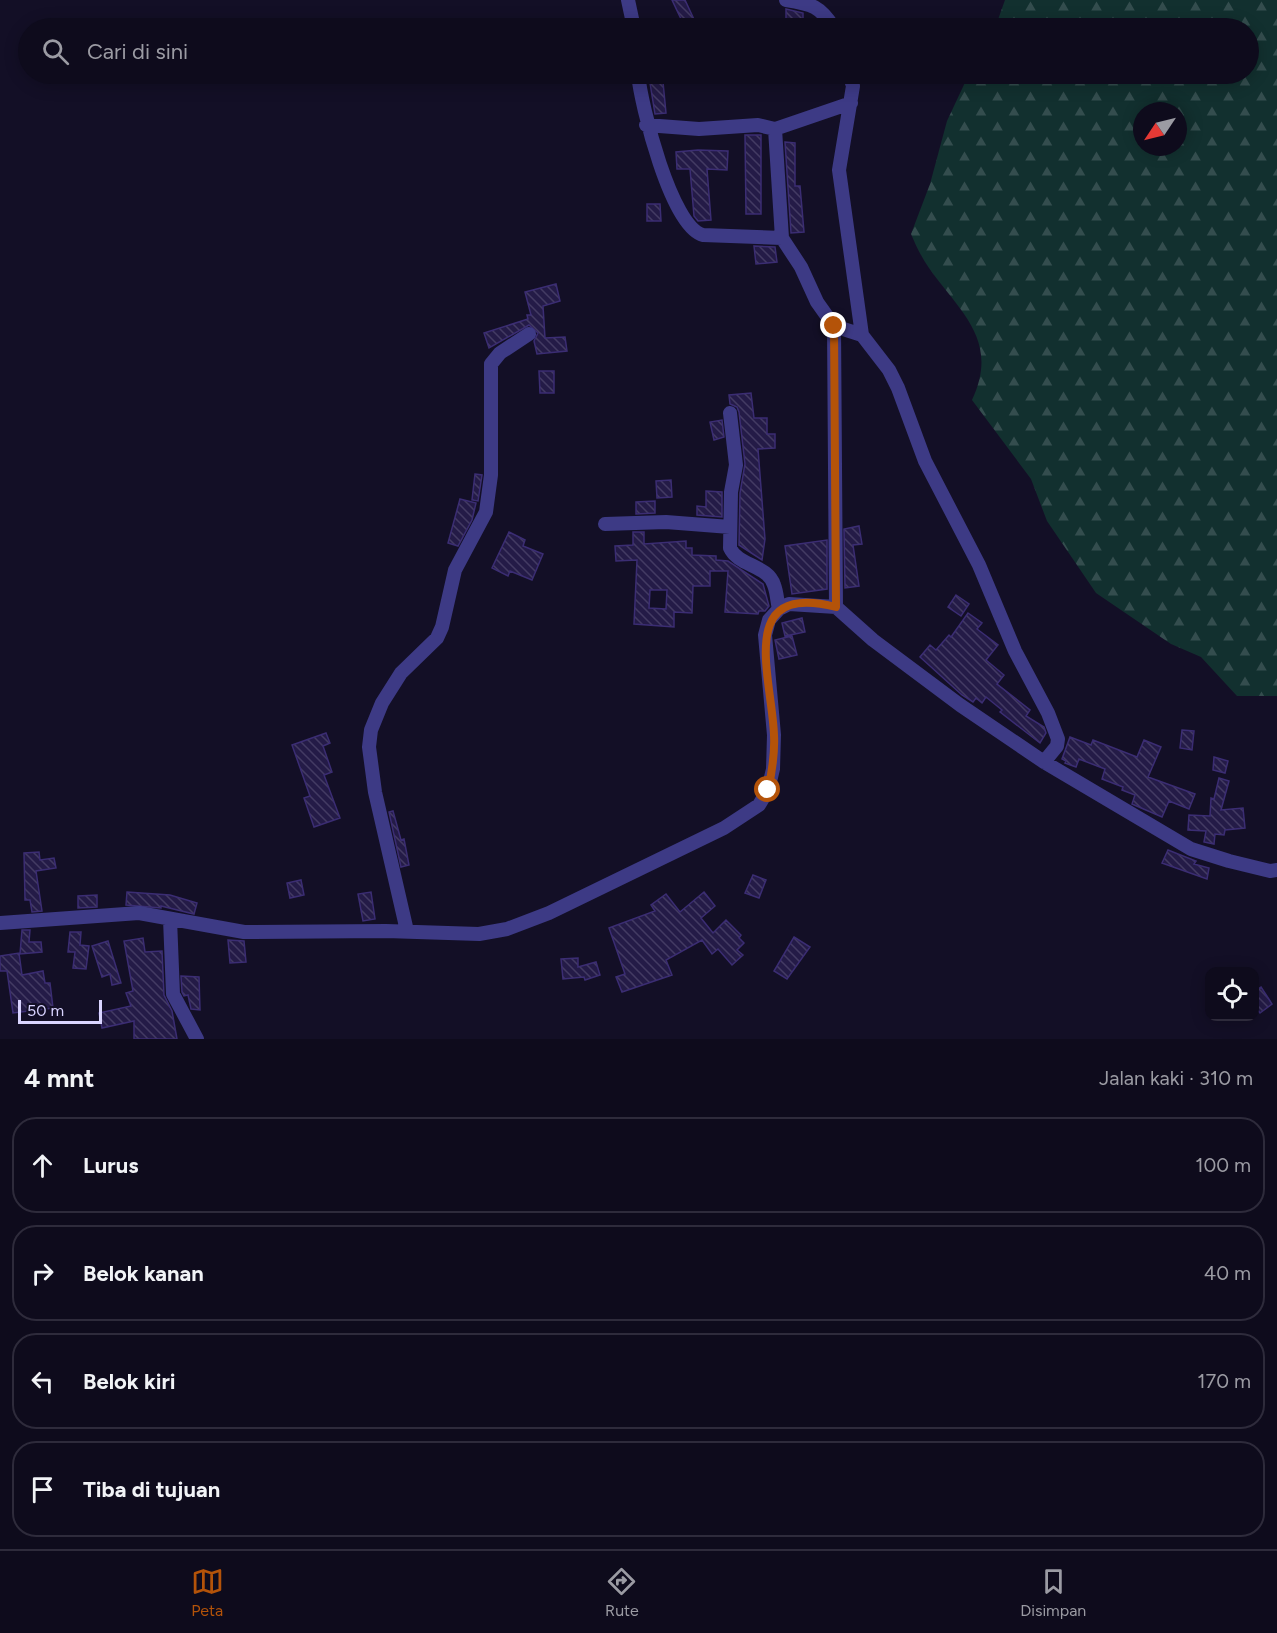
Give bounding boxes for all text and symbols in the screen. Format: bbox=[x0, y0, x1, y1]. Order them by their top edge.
search box bbox=[18, 18, 1259, 84]
icon: search bbox=[39, 35, 72, 68]
text: Cari di sini bbox=[87, 38, 188, 65]
north arrow bbox=[1133, 102, 1187, 156]
route end bbox=[820, 312, 846, 338]
route start bbox=[754, 776, 780, 802]
map controls bbox=[1205, 967, 1259, 1021]
button: locate bbox=[1205, 967, 1259, 1021]
scale bar bbox=[18, 997, 102, 1025]
text: 50 m bbox=[27, 1001, 64, 1020]
text: 4 mnt bbox=[24, 1062, 95, 1094]
text: Jalan kaki · 310 m bbox=[1099, 1066, 1253, 1090]
icon: ahead bbox=[26, 1149, 59, 1182]
text: Lurus bbox=[83, 1152, 138, 1179]
text: 100 m bbox=[1195, 1153, 1251, 1177]
icon: right bbox=[26, 1257, 59, 1290]
text: Belok kanan bbox=[83, 1260, 204, 1287]
text: 40 m bbox=[1204, 1261, 1251, 1285]
icon: left bbox=[26, 1365, 59, 1398]
text: Belok kiri bbox=[83, 1368, 176, 1395]
text: 170 m bbox=[1197, 1369, 1251, 1393]
icon: arrive bbox=[26, 1473, 59, 1506]
text: Tiba di tujuan bbox=[83, 1476, 220, 1503]
tab: Peta bbox=[191, 1565, 224, 1620]
tab: Rute bbox=[605, 1565, 639, 1620]
tab: Disimpan bbox=[1020, 1565, 1086, 1620]

